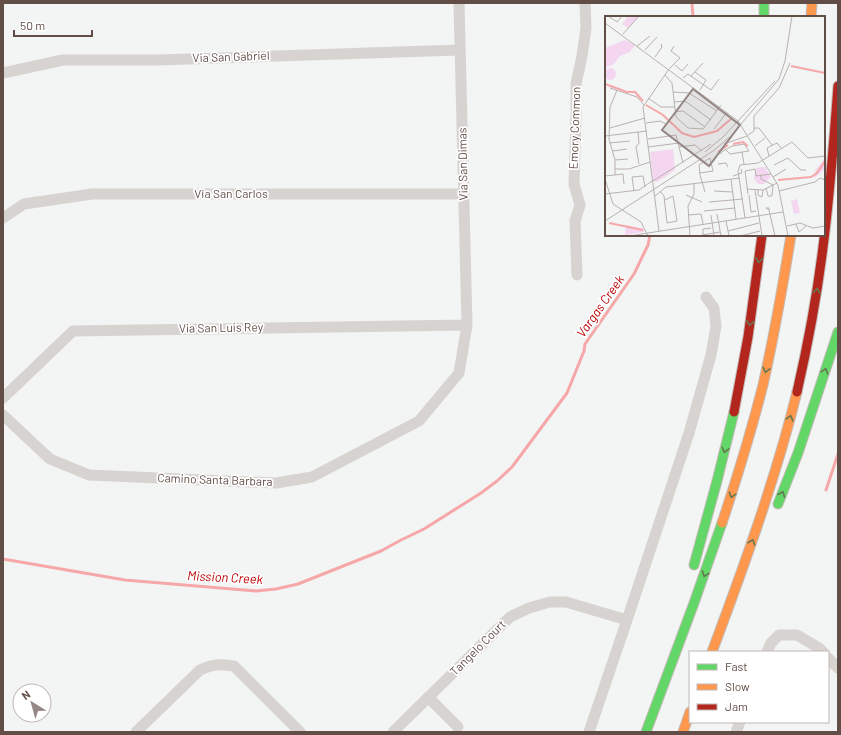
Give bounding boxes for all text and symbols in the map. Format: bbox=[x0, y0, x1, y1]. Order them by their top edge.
scale bar bbox=[14, 12, 92, 38]
inset map bbox=[605, 16, 825, 236]
text: 50 m bbox=[20, 18, 45, 32]
street label: Via San Gabriel bbox=[192, 48, 270, 64]
street label: Emory Common bbox=[566, 86, 582, 170]
street label: Via San Dimas bbox=[454, 127, 470, 201]
street label: Via San Carlos bbox=[194, 186, 268, 200]
one-way arrow bbox=[755, 257, 764, 263]
water label: Vargas Creek bbox=[573, 271, 628, 340]
one-way arrow bbox=[812, 288, 821, 294]
street label: Via San Luis Rey bbox=[179, 319, 264, 335]
one-way arrow bbox=[746, 320, 755, 326]
one-way arrow bbox=[763, 367, 771, 373]
one-way arrow bbox=[820, 368, 829, 375]
one-way arrow bbox=[785, 415, 794, 422]
one-way arrow bbox=[722, 447, 730, 454]
street label: Camino Santa Barbara bbox=[157, 470, 273, 488]
one-way arrow bbox=[728, 491, 736, 498]
one-way arrow bbox=[778, 491, 786, 498]
one-way arrow bbox=[747, 539, 756, 546]
water label: Mission Creek bbox=[187, 567, 264, 587]
one-way arrow bbox=[701, 570, 709, 577]
street label: Tangelo Court bbox=[447, 617, 508, 678]
legend bbox=[689, 651, 829, 723]
text: Fast bbox=[725, 659, 748, 673]
text: Slow bbox=[725, 679, 750, 693]
north arrow bbox=[12, 683, 52, 723]
text: N bbox=[19, 687, 33, 702]
text: Jam bbox=[725, 699, 748, 713]

